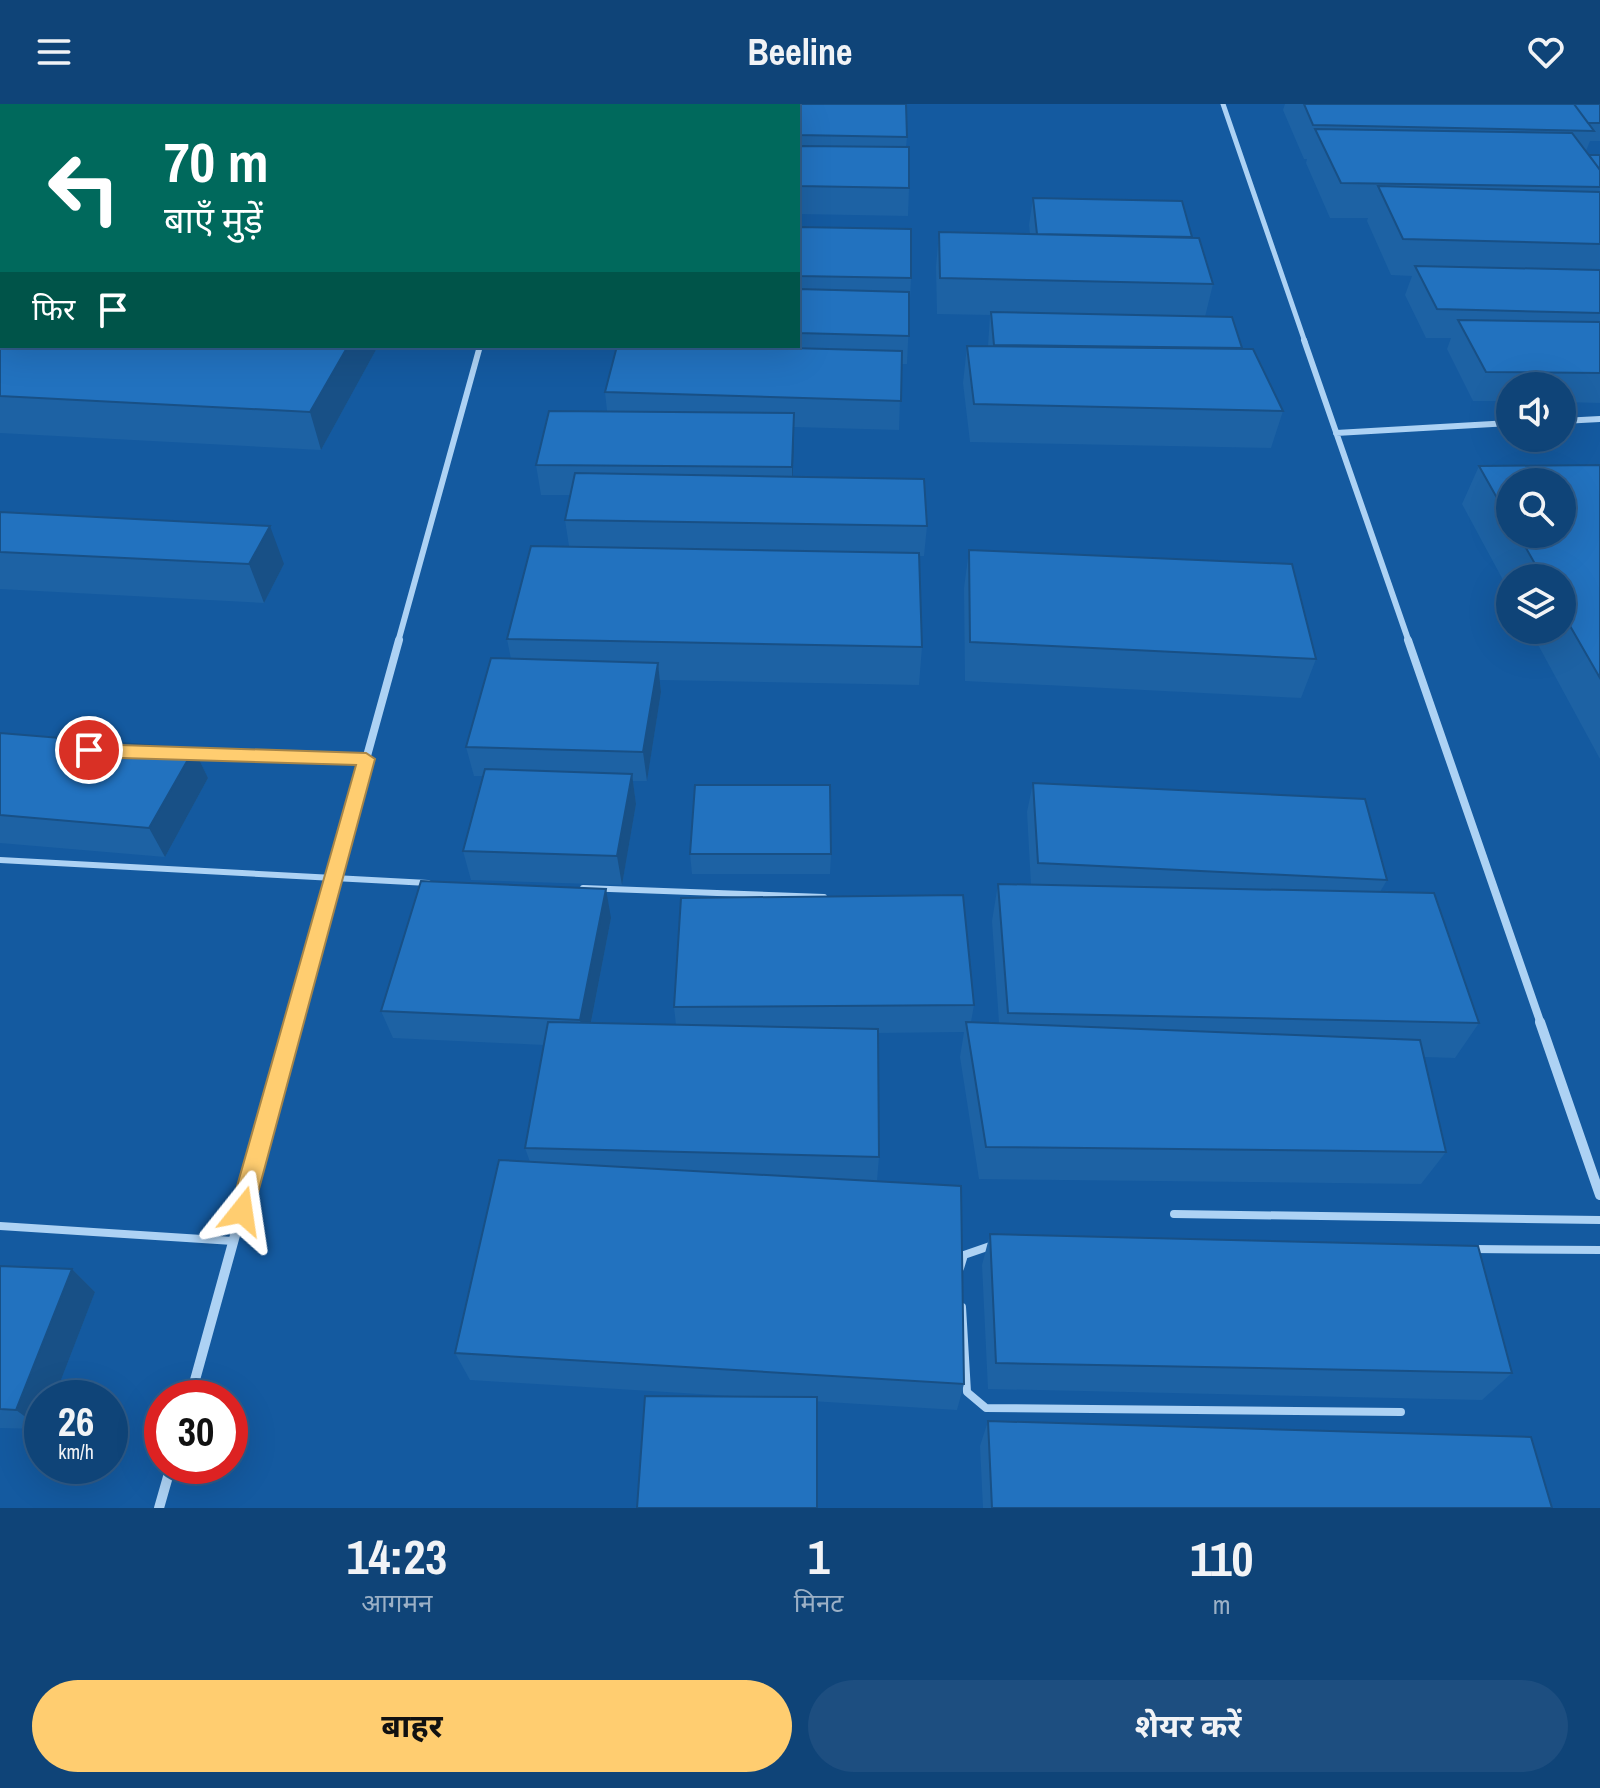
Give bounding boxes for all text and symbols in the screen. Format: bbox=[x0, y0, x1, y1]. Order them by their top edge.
text: Beeline bbox=[747, 28, 853, 76]
icon: menu bbox=[32, 30, 76, 74]
icon: heart bbox=[1524, 30, 1568, 74]
text: 70 m bbox=[164, 124, 269, 199]
icon: left bbox=[32, 136, 136, 240]
text: बाएँ मुड़ें bbox=[164, 196, 263, 244]
icon: arrive bbox=[91, 288, 135, 332]
text: फिर bbox=[32, 289, 75, 329]
map controls bbox=[1496, 372, 1576, 644]
button: sound bbox=[1496, 372, 1576, 452]
button: search bbox=[1496, 468, 1576, 548]
button: layers bbox=[1496, 564, 1576, 644]
pin bbox=[55, 716, 123, 784]
icon: arrive bbox=[67, 728, 111, 772]
position arrow bbox=[200, 1169, 284, 1253]
speed limit sign: 30 bbox=[144, 1380, 248, 1484]
text: 26 bbox=[58, 1395, 94, 1448]
text: km/h bbox=[58, 1438, 94, 1465]
text: 14:23 bbox=[347, 1524, 447, 1589]
text: 1 bbox=[808, 1524, 830, 1589]
text: 110 bbox=[1190, 1526, 1254, 1591]
text: आगमन bbox=[361, 1585, 432, 1620]
text: मिनट bbox=[794, 1585, 843, 1620]
text: m bbox=[1213, 1587, 1231, 1622]
button: बाहर bbox=[32, 1680, 792, 1772]
button: शेयर करें bbox=[808, 1680, 1568, 1772]

